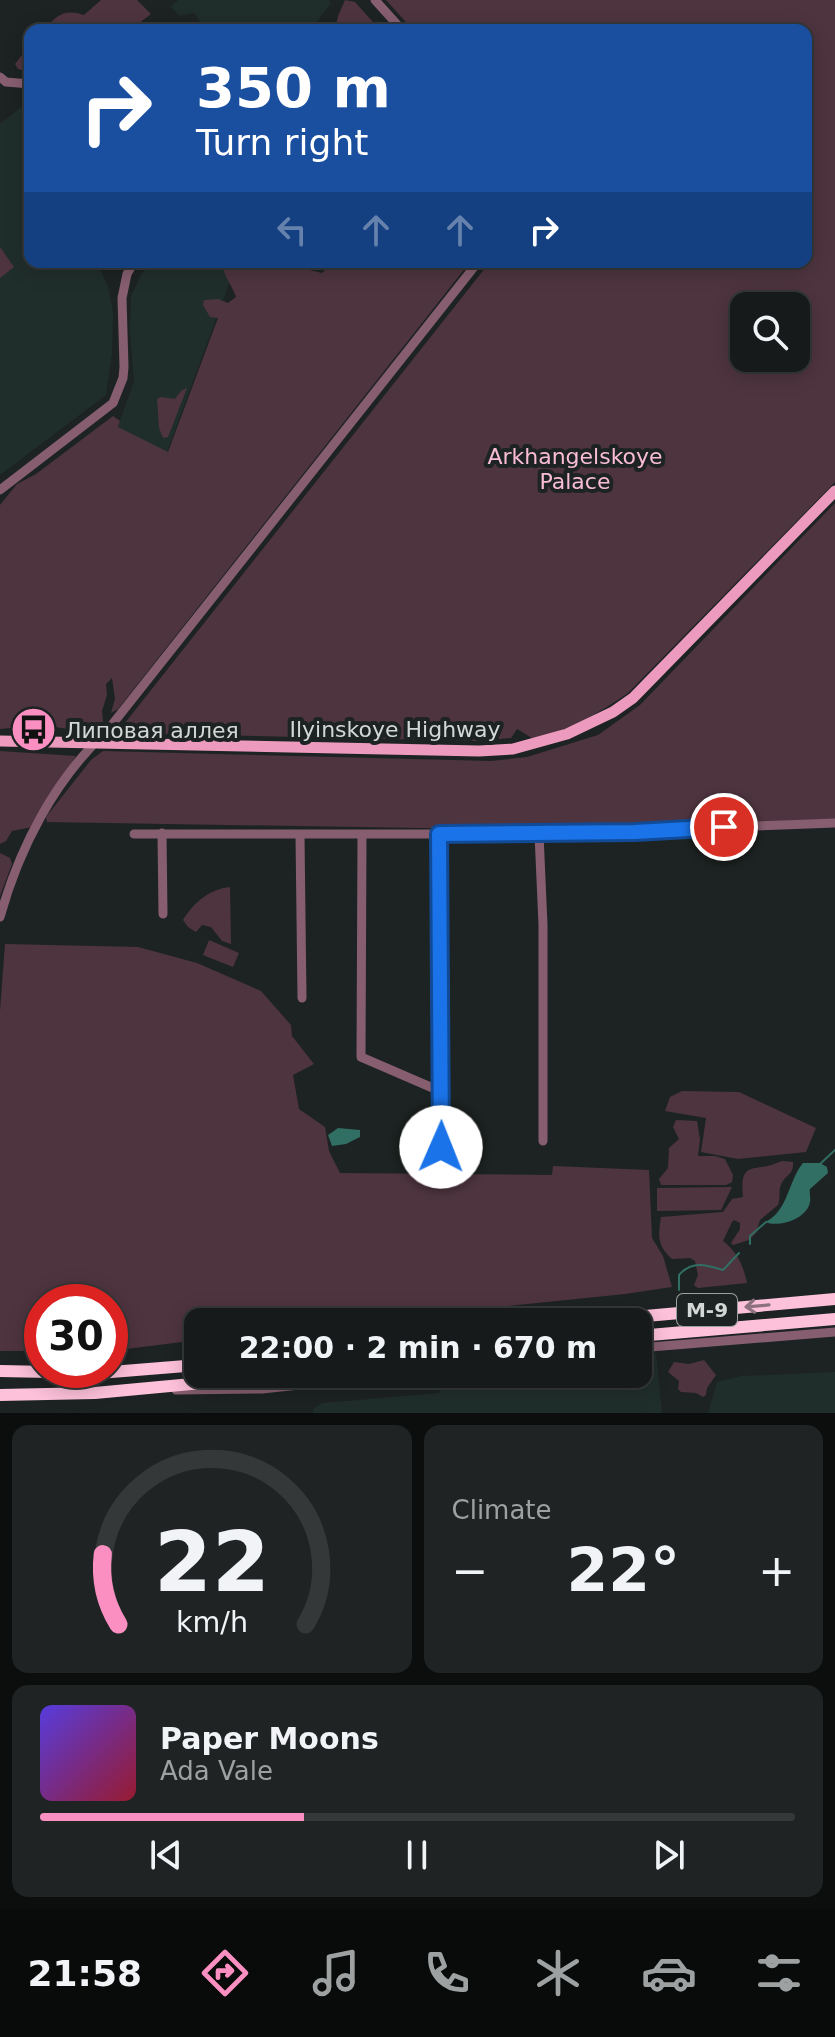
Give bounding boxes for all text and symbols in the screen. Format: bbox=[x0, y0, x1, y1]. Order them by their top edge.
text: 350 m bbox=[196, 55, 391, 120]
icon: right bbox=[64, 56, 168, 160]
text: Turn right bbox=[196, 122, 368, 163]
icon: left bbox=[270, 208, 314, 252]
icon: ahead bbox=[354, 208, 398, 252]
icon: ahead bbox=[438, 208, 482, 252]
icon: right bbox=[522, 208, 566, 252]
map controls bbox=[730, 292, 810, 372]
button: search bbox=[730, 292, 810, 372]
park label: Arkhangelskoye Palace bbox=[487, 444, 663, 494]
bus stop icon: Липовая аллея bbox=[10, 706, 58, 754]
street label: Ilyinskoye Highway bbox=[289, 717, 501, 742]
place label: Липовая аллея bbox=[65, 718, 239, 743]
pin bbox=[690, 793, 758, 861]
icon: arrive bbox=[702, 805, 746, 849]
position arrow bbox=[399, 1105, 483, 1189]
speed limit sign: 30 bbox=[24, 1284, 128, 1388]
road number: М-9 bbox=[677, 1294, 737, 1326]
one-way arrow bbox=[744, 1298, 771, 1313]
text: 22:00 · 2 min · 670 m bbox=[239, 1330, 597, 1365]
text: Climate bbox=[452, 1495, 552, 1525]
text: 22 bbox=[154, 1514, 270, 1611]
text: 22° bbox=[567, 1535, 680, 1605]
text: − bbox=[452, 1545, 488, 1596]
text: + bbox=[758, 1545, 795, 1596]
text: km/h bbox=[176, 1605, 248, 1639]
text: Paper Moons bbox=[160, 1721, 379, 1756]
text: Ada Vale bbox=[160, 1756, 273, 1786]
icon: previous bbox=[144, 1833, 188, 1877]
icon: pause bbox=[395, 1833, 439, 1877]
icon: next bbox=[647, 1833, 691, 1877]
icon: directions bbox=[197, 1945, 253, 2001]
icon: music bbox=[308, 1945, 364, 2001]
icon: phone bbox=[419, 1945, 475, 2001]
icon: climate bbox=[530, 1945, 586, 2001]
icon: car bbox=[641, 1945, 697, 2001]
icon: filters bbox=[751, 1945, 807, 2001]
text: 21:58 bbox=[27, 1953, 142, 1994]

